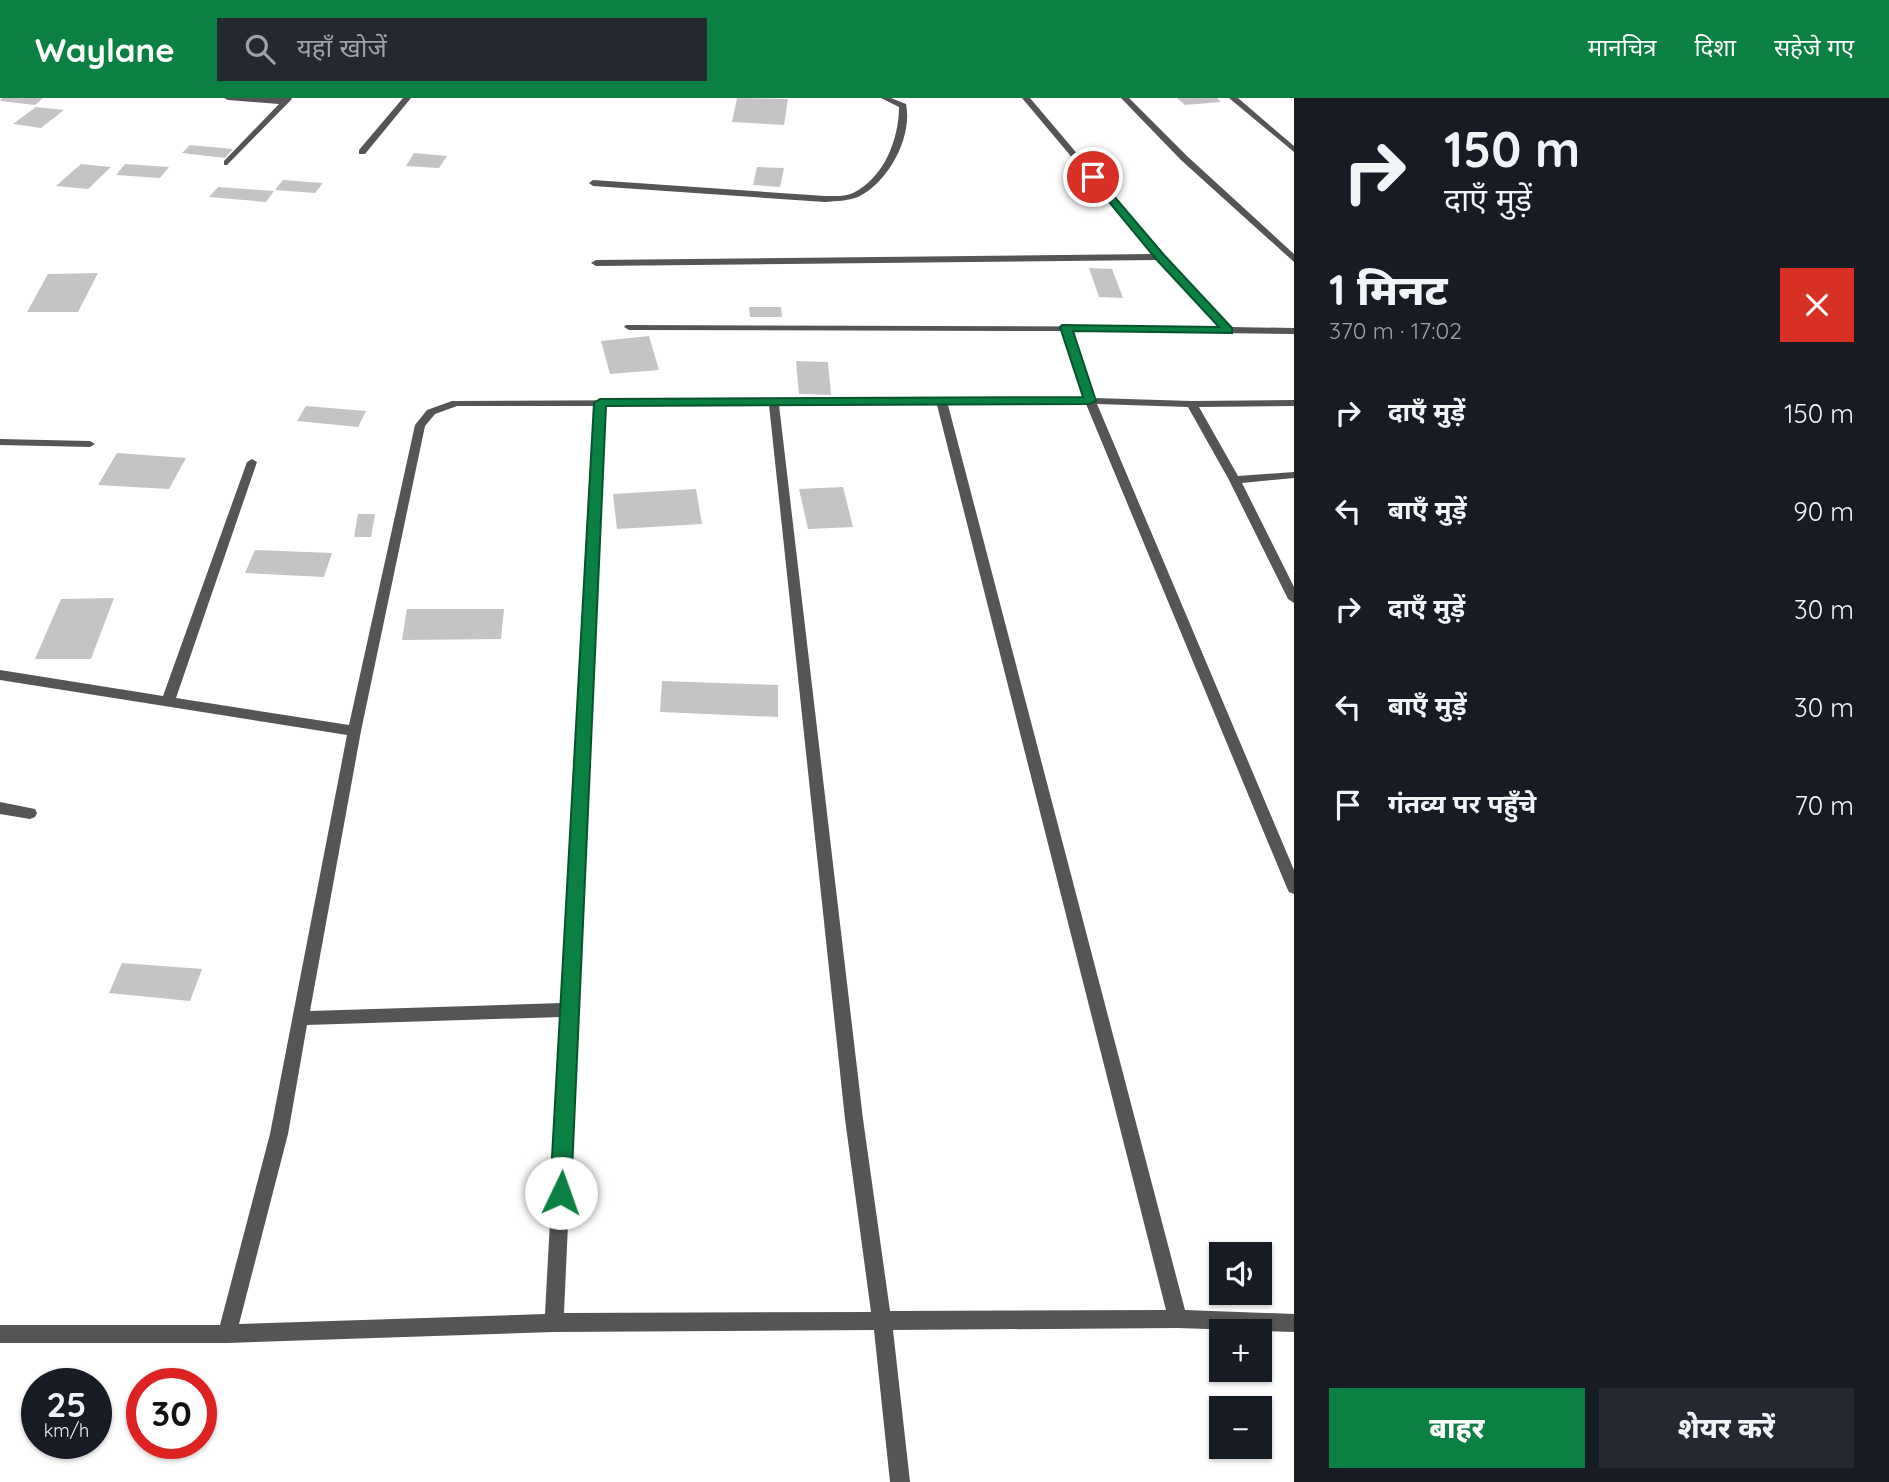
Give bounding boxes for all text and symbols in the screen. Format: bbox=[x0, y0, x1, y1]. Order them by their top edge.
search box bbox=[217, 18, 707, 81]
text: Waylane bbox=[35, 29, 175, 70]
icon: search bbox=[241, 30, 279, 68]
text: यहाँ खोजें bbox=[297, 31, 387, 64]
text: मानचित्र bbox=[1588, 32, 1656, 62]
text: दिशा bbox=[1694, 32, 1736, 62]
text: सहेजे गए bbox=[1774, 32, 1854, 62]
text: 150 m bbox=[1444, 118, 1580, 179]
icon: right bbox=[1329, 126, 1420, 217]
pin bbox=[1063, 147, 1123, 207]
icon: arrive bbox=[1074, 158, 1112, 196]
text: दाएँ मुड़ें bbox=[1444, 179, 1532, 219]
text: 1 मिनट bbox=[1329, 263, 1448, 316]
button: close bbox=[1780, 268, 1854, 342]
text: 370 m · 17:02 bbox=[1329, 316, 1462, 345]
icon: right bbox=[1329, 394, 1367, 432]
text: दाएँ मुड़ें bbox=[1388, 395, 1465, 428]
text: 150 m bbox=[1784, 397, 1854, 430]
icon: left bbox=[1329, 492, 1367, 530]
text: बाएँ मुड़ें bbox=[1388, 493, 1467, 526]
text: 90 m bbox=[1793, 495, 1854, 528]
icon: right bbox=[1329, 590, 1367, 628]
text: दाएँ मुड़ें bbox=[1388, 591, 1465, 624]
text: 30 m bbox=[1794, 593, 1854, 626]
icon: left bbox=[1329, 688, 1367, 726]
text: बाएँ मुड़ें bbox=[1388, 689, 1467, 722]
text: 30 m bbox=[1794, 691, 1854, 724]
icon: arrive bbox=[1329, 786, 1367, 824]
text: गंतव्य पर पहुँचे bbox=[1388, 787, 1536, 820]
text: 70 m bbox=[1794, 789, 1854, 822]
position arrow bbox=[524, 1156, 598, 1230]
map controls bbox=[1209, 1242, 1272, 1459]
button: sound bbox=[1209, 1242, 1272, 1305]
button: + bbox=[1209, 1319, 1272, 1382]
speed limit sign: 30 bbox=[126, 1368, 217, 1459]
text: 25 bbox=[46, 1382, 87, 1426]
button: बाहर bbox=[1329, 1388, 1585, 1468]
button: शेयर करें bbox=[1599, 1388, 1854, 1468]
button: − bbox=[1209, 1396, 1272, 1459]
text: km/h bbox=[44, 1419, 89, 1442]

